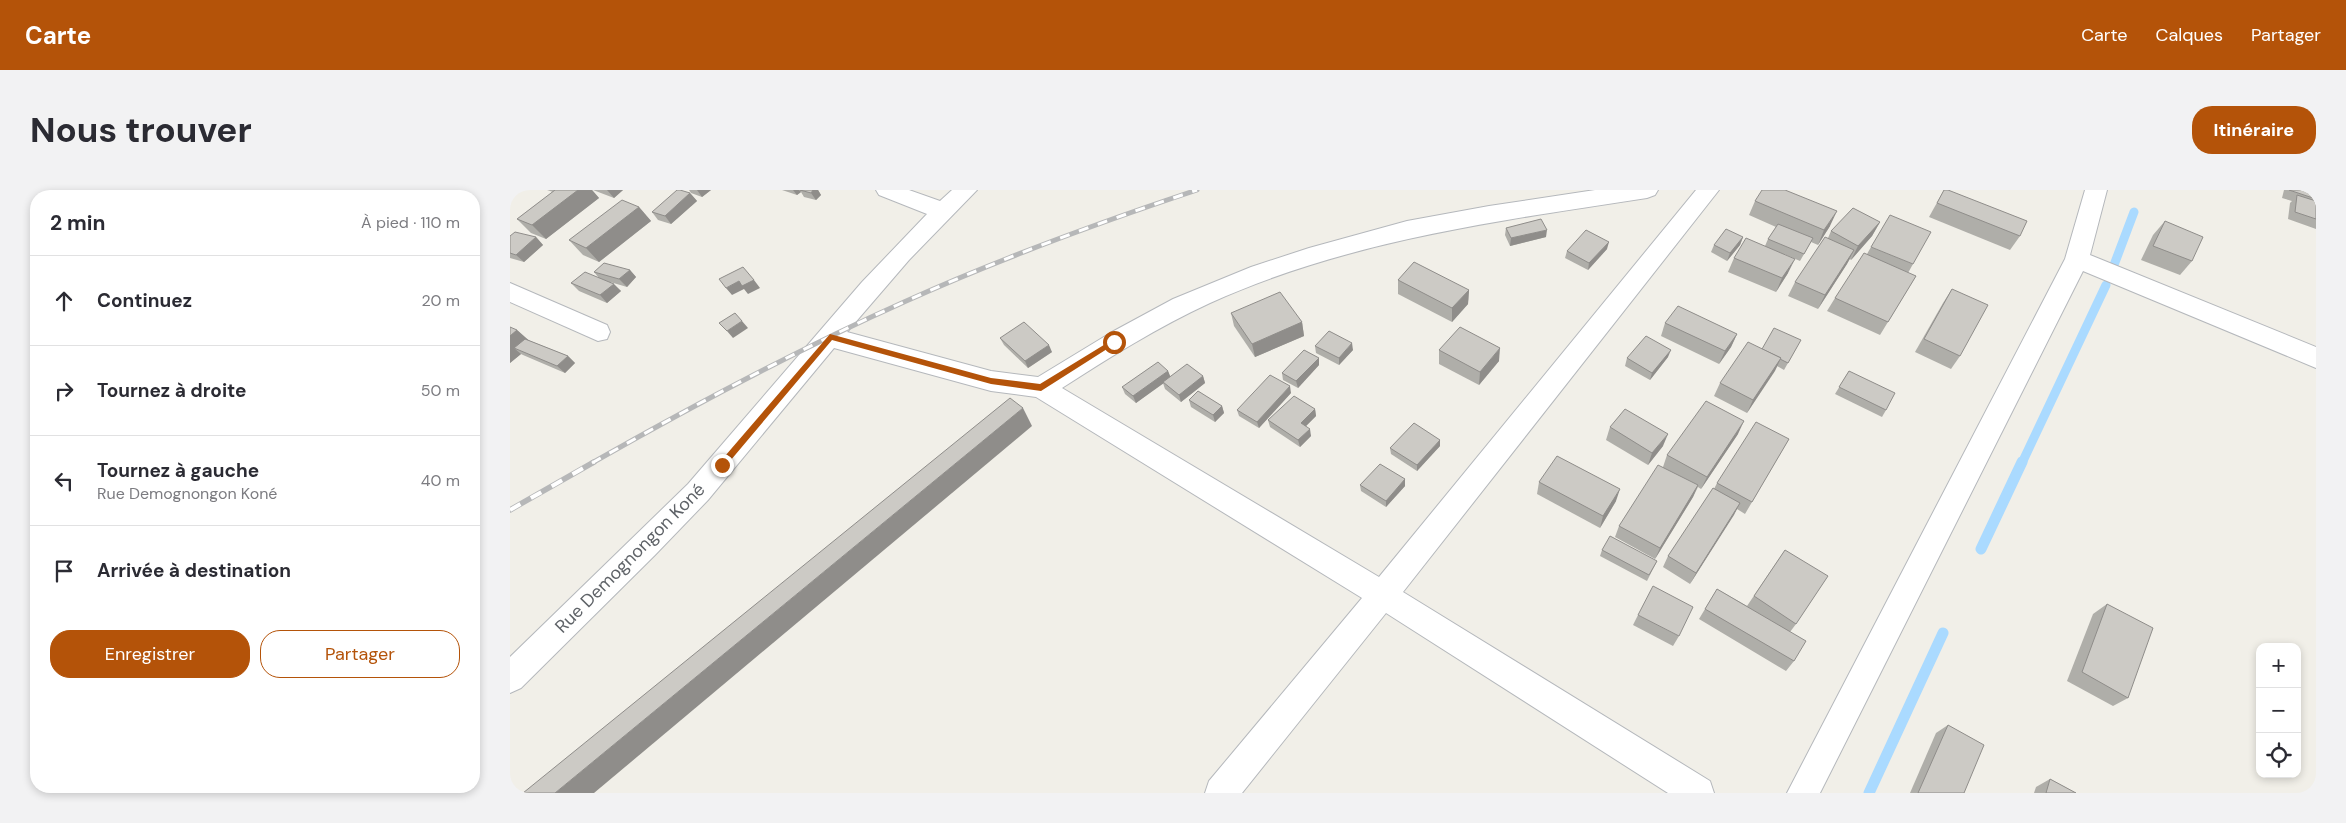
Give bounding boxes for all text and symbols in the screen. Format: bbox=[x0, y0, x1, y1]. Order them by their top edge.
text: Carte bbox=[25, 20, 91, 51]
text: Carte bbox=[2081, 23, 2128, 47]
text: Calques bbox=[2156, 23, 2223, 47]
text: Partager bbox=[2251, 23, 2321, 47]
button: Itinéraire bbox=[2192, 106, 2316, 154]
text: Nous trouver bbox=[30, 107, 252, 153]
text: 2 min bbox=[50, 209, 106, 237]
text: À pied · 110 m bbox=[361, 212, 460, 233]
icon: ahead bbox=[50, 287, 78, 315]
text: Continuez bbox=[97, 288, 192, 313]
text: 20 m bbox=[421, 290, 460, 311]
route start bbox=[1103, 331, 1126, 354]
icon: right bbox=[50, 377, 78, 405]
text: Tournez à droite bbox=[97, 378, 247, 403]
text: 50 m bbox=[421, 380, 460, 401]
route end bbox=[711, 454, 734, 477]
text: Tournez à gauche bbox=[97, 458, 259, 483]
icon: left bbox=[50, 467, 78, 495]
text: 40 m bbox=[421, 470, 460, 491]
street label: Rue Demognongon Koné bbox=[550, 478, 710, 638]
text: Rue Demognongon Koné bbox=[97, 483, 277, 504]
icon: arrive bbox=[50, 557, 78, 585]
text: Arrivée à destination bbox=[97, 558, 291, 583]
button: Enregistrer bbox=[50, 630, 250, 678]
button: Partager bbox=[260, 630, 460, 678]
map controls bbox=[2256, 643, 2301, 778]
button: + bbox=[2256, 643, 2301, 688]
button: − bbox=[2256, 688, 2301, 733]
button: locate bbox=[2256, 733, 2301, 778]

